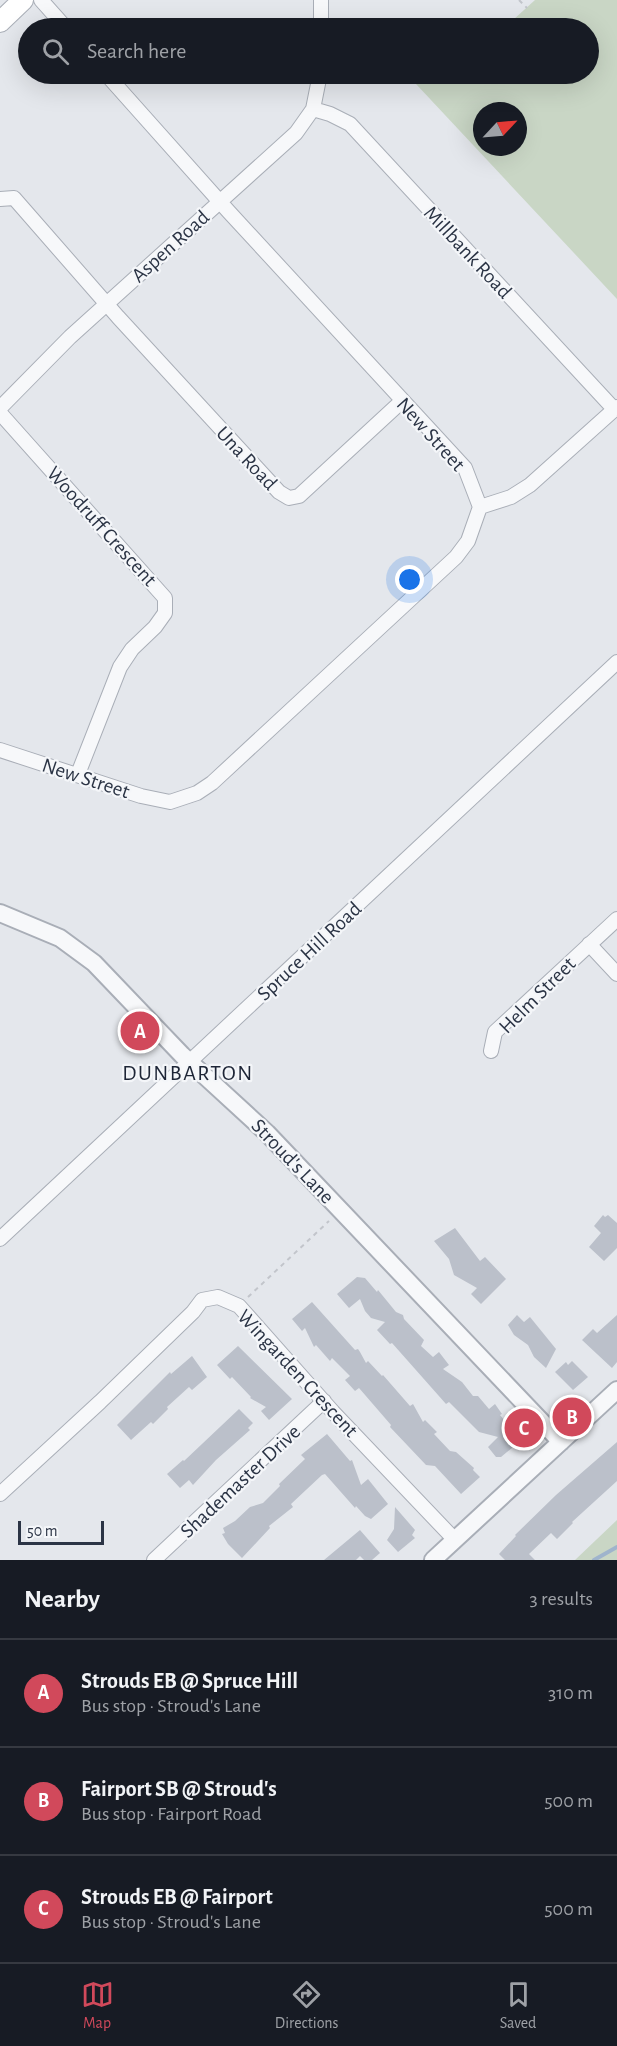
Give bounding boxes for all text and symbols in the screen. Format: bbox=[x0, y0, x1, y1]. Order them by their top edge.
search box bbox=[18, 18, 599, 84]
icon: search bbox=[39, 35, 72, 68]
text: Search here bbox=[87, 40, 186, 62]
north arrow bbox=[473, 102, 527, 156]
street label: Millbank Road bbox=[420, 202, 516, 303]
street label: Aspen Road bbox=[128, 206, 213, 286]
street label: New Street bbox=[392, 394, 469, 475]
street label: Una Road bbox=[212, 422, 281, 494]
street label: Woodruff Crescent bbox=[43, 463, 161, 590]
your location bbox=[395, 565, 424, 594]
street label: New Street bbox=[39, 754, 132, 803]
street label: Spruce Hill Road bbox=[253, 898, 366, 1005]
street label: Helm Street bbox=[495, 953, 580, 1038]
pin: A bbox=[120, 1008, 160, 1054]
district label: DUNBARTON bbox=[122, 1062, 254, 1084]
street label: Stroud's Lane bbox=[247, 1115, 338, 1208]
street label: Wingarden Crescent bbox=[233, 1306, 362, 1441]
pin: B bbox=[552, 1394, 592, 1440]
pin: C bbox=[504, 1406, 544, 1450]
street label: Shademaster Drive bbox=[176, 1421, 304, 1542]
scale bar bbox=[18, 1518, 104, 1546]
text: 50 m bbox=[27, 1523, 58, 1539]
text: Nearby bbox=[24, 1586, 100, 1612]
text: 3 results bbox=[529, 1589, 593, 1609]
text: Strouds EB @ Spruce Hill bbox=[81, 1670, 298, 1692]
text: A bbox=[38, 1683, 50, 1703]
text: 310 m bbox=[548, 1683, 593, 1703]
text: Bus stop · Stroud's Lane bbox=[81, 1696, 261, 1716]
text: Fairport SB @ Stroud's bbox=[81, 1778, 277, 1800]
text: B bbox=[38, 1791, 49, 1811]
text: 500 m bbox=[544, 1791, 593, 1811]
text: Bus stop · Fairport Road bbox=[81, 1804, 262, 1824]
text: Strouds EB @ Fairport bbox=[81, 1886, 273, 1908]
text: C bbox=[38, 1899, 49, 1919]
text: 500 m bbox=[544, 1899, 593, 1919]
text: Bus stop · Stroud's Lane bbox=[81, 1912, 261, 1932]
tab: Map bbox=[81, 1978, 114, 2033]
tab: Directions bbox=[275, 1978, 339, 2033]
tab: Saved bbox=[500, 1978, 536, 2033]

